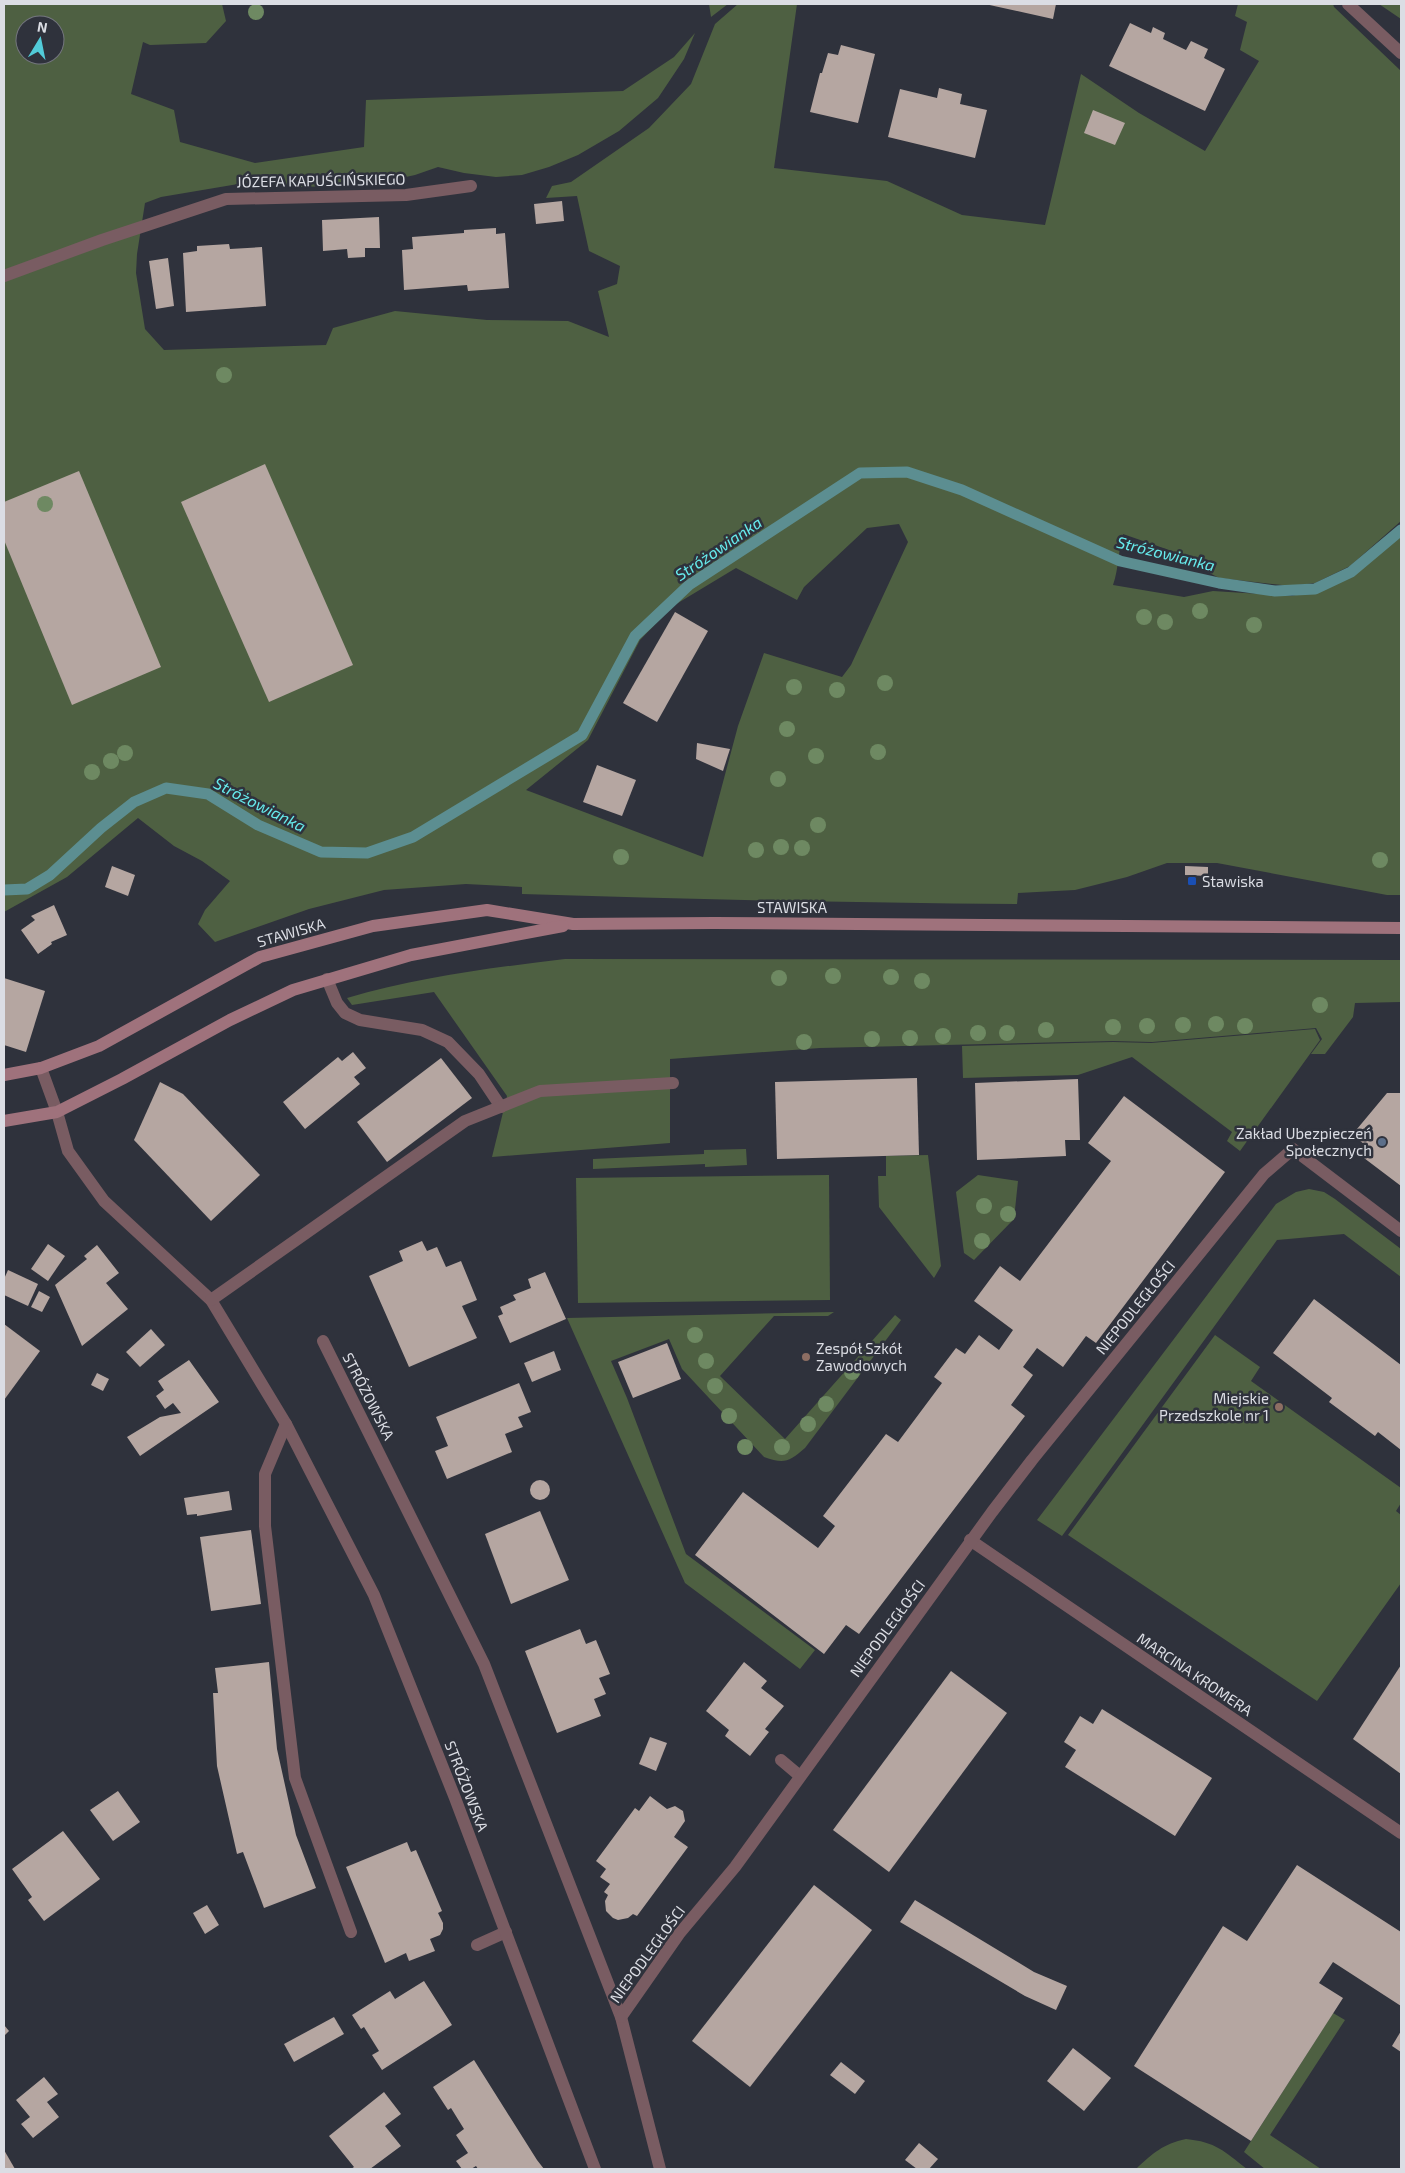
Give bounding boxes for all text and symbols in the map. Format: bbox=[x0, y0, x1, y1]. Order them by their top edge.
north arrow bbox=[15, 15, 65, 65]
text: N bbox=[36, 17, 49, 36]
street label: JÓZEFA KAPUŚCIŃSKIEGO bbox=[236, 170, 406, 190]
water label: Stróżowianka bbox=[671, 512, 765, 584]
water label: Stróżowianka bbox=[1115, 532, 1217, 574]
water label: Stróżowianka bbox=[211, 773, 309, 835]
place label: Stawiska bbox=[1202, 872, 1264, 890]
marker: Stawiska bbox=[1186, 875, 1198, 887]
street label: STAWISKA bbox=[757, 898, 828, 916]
street label: STAWISKA bbox=[255, 914, 328, 950]
place label: Zakład Ubezpieczeń Społecznych bbox=[1236, 1124, 1372, 1159]
marker: Zakład Ubezpieczeń Społecznych bbox=[1376, 1136, 1388, 1148]
street label: NIEPODLEGŁOŚCI bbox=[1092, 1256, 1178, 1358]
place label: Zespół Szkół Zawodowych bbox=[816, 1339, 907, 1374]
street label: STRÓŻOWSKA bbox=[339, 1349, 399, 1443]
marker: Zespół Szkół Zawodowych bbox=[800, 1351, 812, 1363]
place label: Miejskie Przedszkole nr 1 bbox=[1159, 1389, 1269, 1424]
marker: Miejskie Przedszkole nr 1 bbox=[1273, 1401, 1285, 1413]
street label: NIEPODLEGŁOŚCI bbox=[846, 1576, 928, 1680]
street label: MARCINA KROMERA bbox=[1134, 1629, 1257, 1720]
street label: STRÓŻOWSKA bbox=[441, 1738, 493, 1834]
street label: NIEPODLEGŁOŚCI bbox=[606, 1902, 688, 2006]

